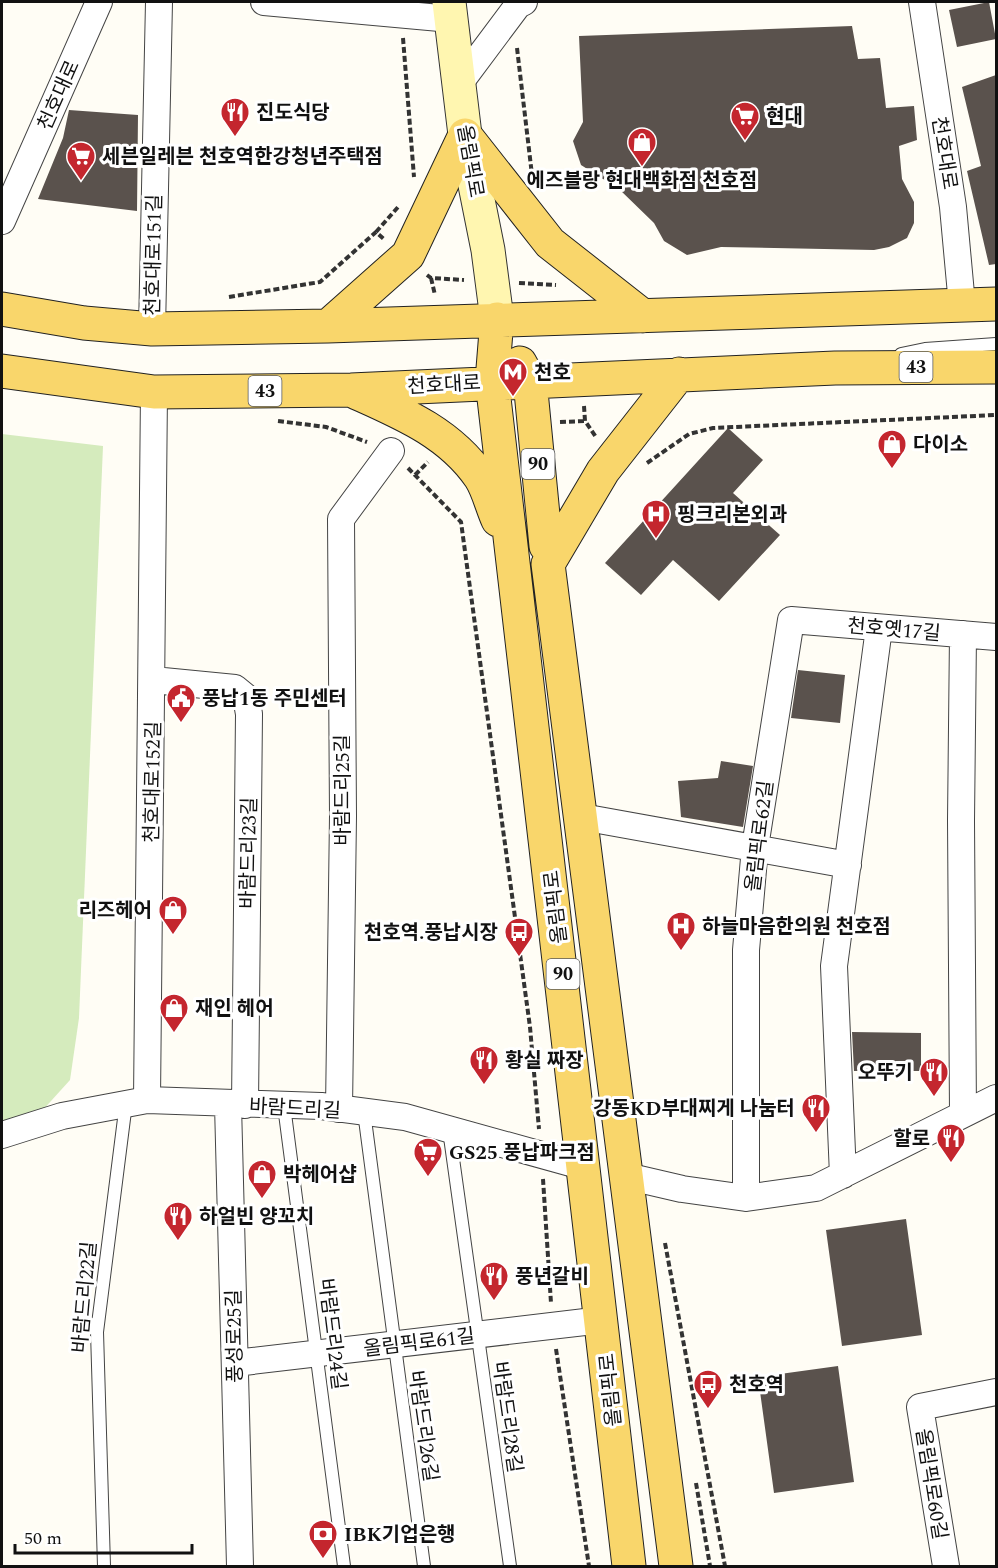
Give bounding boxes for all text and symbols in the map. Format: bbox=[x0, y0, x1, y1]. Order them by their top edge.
street label: 천호대로 bbox=[30, 56, 88, 135]
restaurant icon: 진도식당 bbox=[219, 96, 251, 138]
place label: 진도식당 bbox=[256, 98, 330, 128]
supermarket icon: 현대 bbox=[729, 100, 761, 142]
place label: 현대 bbox=[766, 102, 803, 132]
street label: 천호대로 bbox=[923, 114, 965, 192]
street label: 올림픽로 bbox=[449, 122, 491, 200]
shop icon: 에즈블랑 현대백화점 천호점 bbox=[626, 126, 658, 168]
supermarket icon: 세븐일레븐 천호역한강청년주택점 bbox=[65, 140, 97, 182]
place label: 세븐일레븐 천호역한강청년주택점 bbox=[102, 142, 383, 172]
place label: 에즈블랑 현대백화점 천호점 bbox=[527, 166, 757, 196]
street label: 천호대로151길 bbox=[138, 194, 170, 316]
road number: 43 bbox=[900, 352, 932, 382]
metro station icon: 천호 bbox=[497, 356, 529, 398]
place label: 천호 bbox=[534, 358, 571, 388]
street label: 천호대로 bbox=[407, 368, 482, 402]
road number: 43 bbox=[248, 376, 282, 406]
shop icon: 다이소 bbox=[876, 428, 908, 470]
place label: 다이소 bbox=[913, 430, 968, 460]
road number: 90 bbox=[522, 449, 554, 479]
hospital icon: 핑크리본외과 bbox=[640, 498, 672, 540]
place label: 핑크리본외과 bbox=[677, 500, 787, 530]
street label: 천호옛17길 bbox=[846, 611, 942, 649]
public building icon: 풍납1동 주민센터 bbox=[165, 682, 197, 724]
place label: 풍납1동 주민센터 bbox=[202, 684, 347, 714]
street label: 천호대로152길 bbox=[137, 721, 169, 843]
street label: 바람드리25길 bbox=[328, 734, 358, 846]
street label: 올림픽로62길 bbox=[738, 779, 782, 894]
street label: 바람드리23길 bbox=[233, 797, 265, 909]
street label: 올림픽로 bbox=[537, 869, 575, 945]
shop icon: 리즈헤어 bbox=[157, 894, 189, 936]
place label: 리즈헤어 bbox=[78, 896, 152, 926]
hospital icon: 하늘마음한의원 천호점 bbox=[665, 910, 697, 952]
place label: 하늘마음한의원 천호점 bbox=[702, 912, 891, 942]
bus stop icon: 천호역.풍납시장 bbox=[503, 916, 535, 958]
place label: 천호역.풍납시장 bbox=[364, 918, 498, 948]
road number: 90 bbox=[546, 959, 580, 989]
shop icon: 재인 헤어 bbox=[158, 992, 190, 1034]
place label: 재인 헤어 bbox=[195, 994, 274, 1024]
restaurant icon: 황실 짜장 bbox=[468, 1044, 500, 1086]
place label: 황실 짜장 bbox=[505, 1046, 584, 1076]
restaurant icon: 오뚜기 bbox=[918, 1056, 950, 1098]
place label: 오뚜기 bbox=[858, 1058, 913, 1088]
street label: 바람드리길 bbox=[248, 1092, 342, 1126]
restaurant icon: 강동KD부대찌게 나눔터 bbox=[800, 1092, 832, 1134]
place label: 강동KD부대찌게 나눔터 bbox=[593, 1094, 795, 1124]
restaurant icon: 할로 bbox=[935, 1122, 967, 1164]
place label: 할로 bbox=[893, 1124, 930, 1154]
supermarket icon: GS25 풍납파크점 bbox=[412, 1136, 444, 1178]
place label: GS25 풍납파크점 bbox=[449, 1138, 595, 1168]
shop icon: 박헤어샵 bbox=[246, 1158, 278, 1200]
place label: 박헤어샵 bbox=[283, 1160, 357, 1190]
restaurant icon: 하얼빈 양꼬치 bbox=[162, 1200, 194, 1242]
place label: 하얼빈 양꼬치 bbox=[199, 1202, 314, 1232]
street label: 바람드리22길 bbox=[65, 1240, 105, 1354]
restaurant icon: 풍년갈비 bbox=[478, 1260, 510, 1302]
place label: 풍년갈비 bbox=[515, 1262, 589, 1292]
street label: 바람드리24길 bbox=[310, 1277, 354, 1392]
street label: 풍성로25길 bbox=[219, 1289, 251, 1383]
street label: 올림픽로61길 bbox=[362, 1321, 477, 1365]
street label: 올림픽로 bbox=[592, 1352, 630, 1428]
street label: 바람드리28길 bbox=[484, 1360, 530, 1475]
bus stop icon: 천호역 bbox=[692, 1368, 724, 1410]
street label: 바람드리26길 bbox=[400, 1369, 446, 1484]
place label: 천호역 bbox=[729, 1370, 784, 1400]
street label: 올림픽로60길 bbox=[907, 1426, 955, 1542]
scale bar bbox=[15, 1517, 192, 1555]
bank icon: IBK기업은행 bbox=[307, 1518, 339, 1560]
place label: IBK기업은행 bbox=[344, 1520, 455, 1550]
text: 50 m bbox=[24, 1525, 62, 1552]

